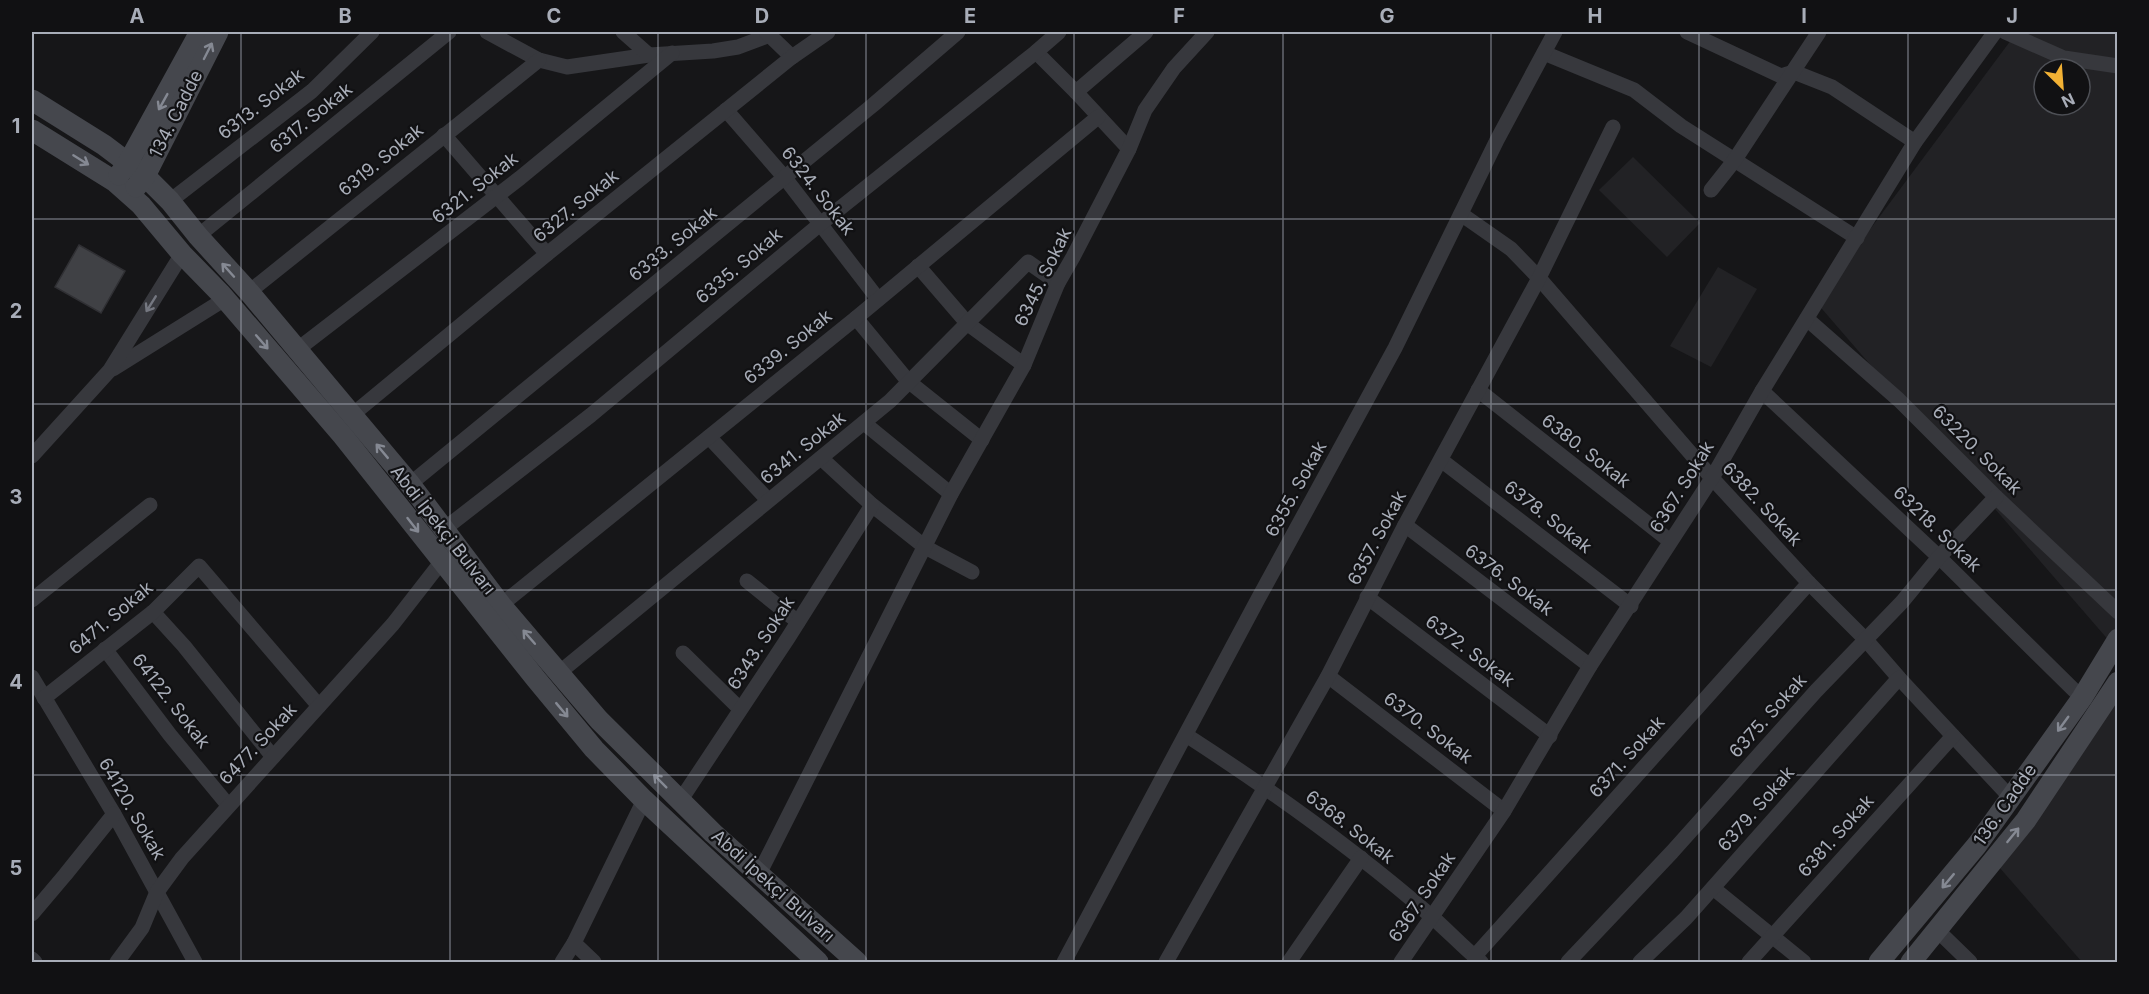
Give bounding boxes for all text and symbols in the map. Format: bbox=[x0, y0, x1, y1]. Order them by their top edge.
text: A bbox=[130, 4, 145, 28]
text: B bbox=[338, 4, 352, 28]
text: C bbox=[547, 4, 561, 28]
text: D bbox=[755, 4, 769, 28]
text: E bbox=[964, 4, 976, 28]
text: F bbox=[1173, 4, 1185, 28]
text: G bbox=[1379, 4, 1395, 28]
text: H bbox=[1588, 4, 1602, 28]
text: I bbox=[1801, 4, 1807, 28]
text: J bbox=[2006, 4, 2018, 28]
one-way arrow bbox=[202, 43, 214, 61]
north arrow bbox=[2032, 57, 2092, 117]
street label: 6313. Sokak bbox=[214, 64, 308, 144]
street label: 134. Cadde bbox=[145, 66, 207, 161]
street label: 6317. Sokak bbox=[265, 78, 356, 157]
text: N bbox=[2059, 89, 2078, 112]
one-way arrow bbox=[156, 93, 168, 110]
text: 1 bbox=[12, 114, 20, 138]
street label: 6319. Sokak bbox=[334, 119, 427, 200]
street label: 6324. Sokak bbox=[777, 142, 860, 239]
street label: 6321. Sokak bbox=[428, 148, 522, 228]
one-way arrow bbox=[72, 155, 89, 167]
street label: 6327. Sokak bbox=[529, 165, 623, 246]
street label: 6333. Sokak bbox=[625, 202, 721, 285]
street label: 6335. Sokak bbox=[691, 223, 786, 308]
street label: 6345. Sokak bbox=[1010, 224, 1075, 329]
one-way arrow bbox=[221, 263, 235, 278]
one-way arrow bbox=[145, 295, 157, 312]
text: 2 bbox=[10, 299, 22, 323]
street label: 6339. Sokak bbox=[740, 305, 836, 388]
one-way arrow bbox=[255, 334, 269, 349]
street label: 63220. Sokak bbox=[1928, 401, 2026, 499]
street label: 6341. Sokak bbox=[756, 407, 850, 488]
street label: 6380. Sokak bbox=[1538, 409, 1635, 492]
street label: 6355. Sokak bbox=[1261, 437, 1331, 540]
street label: 6367. Sokak bbox=[1645, 437, 1718, 536]
one-way arrow bbox=[376, 443, 389, 459]
street label: 6382. Sokak bbox=[1718, 457, 1807, 550]
street label: Abdi İpekçi Bulvarı bbox=[387, 460, 501, 598]
street label: 6378. Sokak bbox=[1500, 476, 1596, 557]
street label: 63218. Sokak bbox=[1889, 482, 1986, 576]
text: 3 bbox=[10, 485, 22, 509]
street label: 6357. Sokak bbox=[1343, 487, 1410, 588]
one-way arrow bbox=[407, 517, 420, 533]
street label: 6376. Sokak bbox=[1461, 540, 1558, 620]
street label: 6471. Sokak bbox=[65, 576, 157, 659]
street label: 6343. Sokak bbox=[723, 592, 799, 693]
street label: 6372. Sokak bbox=[1422, 610, 1519, 691]
one-way arrow bbox=[522, 629, 536, 644]
street label: 64122. Sokak bbox=[128, 649, 215, 752]
street label: 6375. Sokak bbox=[1725, 669, 1811, 762]
text: 4 bbox=[9, 670, 23, 694]
street label: 6370. Sokak bbox=[1380, 687, 1477, 768]
street label: 6477. Sokak bbox=[215, 698, 301, 789]
one-way arrow bbox=[555, 702, 568, 718]
street label: 6371. Sokak bbox=[1585, 712, 1669, 802]
one-way arrow bbox=[2057, 715, 2069, 731]
street label: 64120. Sokak bbox=[95, 754, 170, 864]
street label: 136. Cadde bbox=[1969, 760, 2040, 850]
street label: 6379. Sokak bbox=[1713, 762, 1798, 855]
one-way arrow bbox=[652, 773, 667, 788]
street label: 6368. Sokak bbox=[1302, 786, 1399, 868]
street label: 6381. Sokak bbox=[1793, 790, 1878, 881]
street label: Abdi İpekçi Bulvarı bbox=[708, 824, 840, 946]
one-way arrow bbox=[2007, 827, 2020, 843]
street label: 6367. Sokak bbox=[1384, 848, 1459, 946]
text: 5 bbox=[10, 856, 22, 880]
one-way arrow bbox=[1941, 872, 1954, 888]

